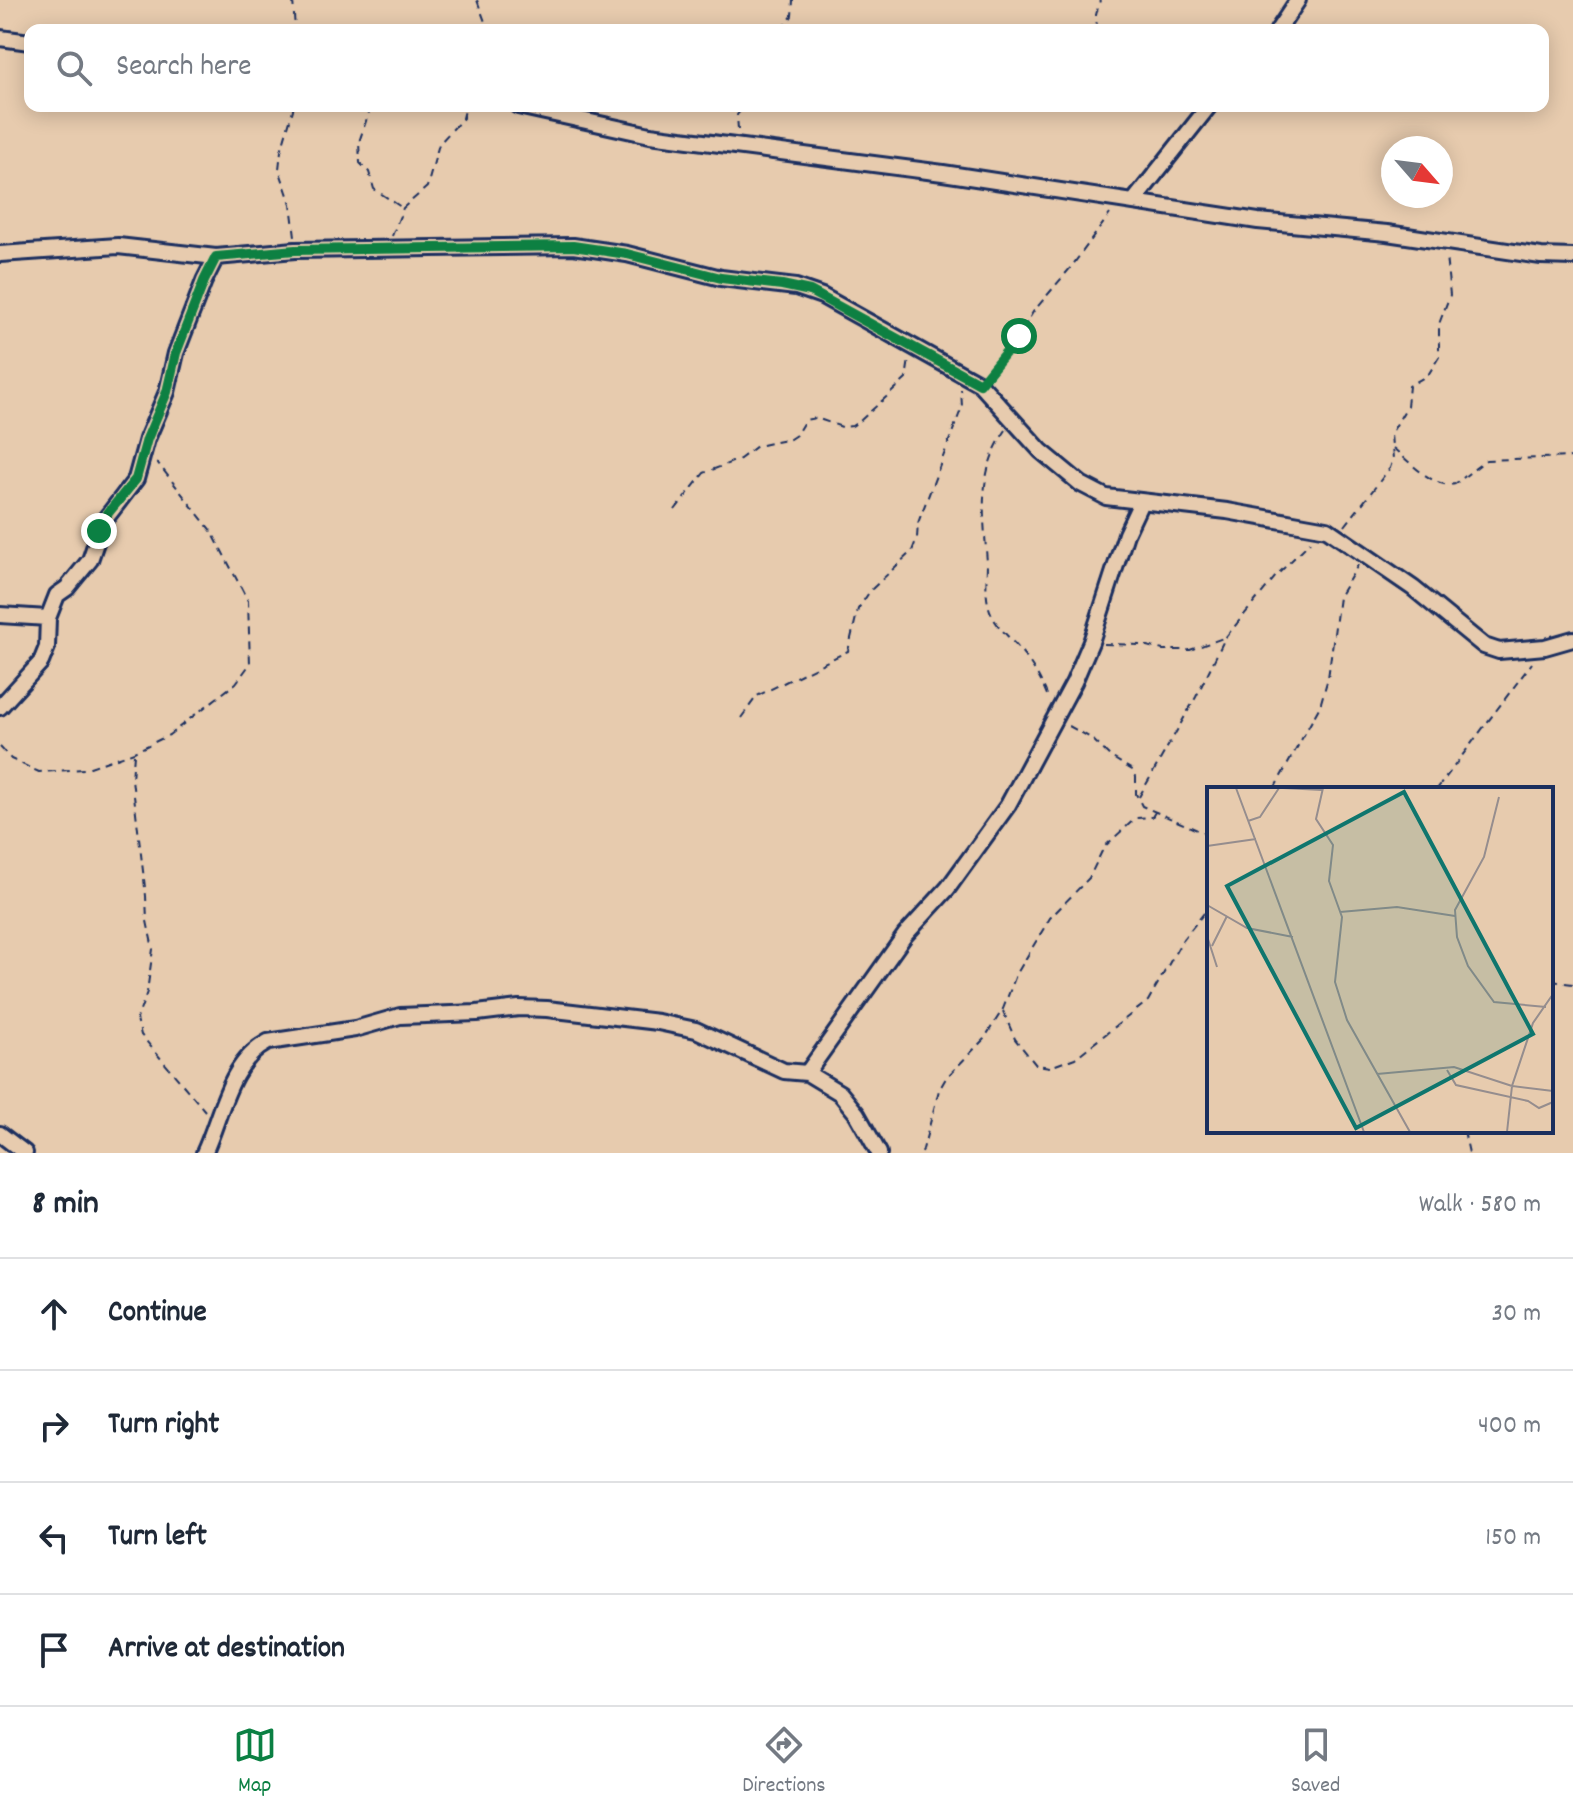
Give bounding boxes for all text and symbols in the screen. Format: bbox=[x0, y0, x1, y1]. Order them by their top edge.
search box bbox=[24, 24, 1549, 112]
icon: search bbox=[52, 46, 96, 90]
text: Search here bbox=[116, 47, 252, 90]
north arrow bbox=[1381, 136, 1453, 208]
route start bbox=[1001, 318, 1037, 354]
route end bbox=[81, 513, 117, 549]
inset map bbox=[1207, 787, 1553, 1133]
text: 8 min bbox=[32, 1181, 99, 1230]
text: Walk · 580 m bbox=[1419, 1187, 1541, 1224]
icon: ahead bbox=[32, 1292, 76, 1336]
text: Continue bbox=[108, 1293, 207, 1336]
text: 30 m bbox=[1491, 1296, 1541, 1333]
icon: right bbox=[32, 1404, 76, 1448]
text: Turn right bbox=[108, 1405, 219, 1448]
text: 400 m bbox=[1478, 1408, 1541, 1445]
icon: left bbox=[32, 1516, 76, 1560]
text: Turn left bbox=[108, 1517, 207, 1560]
text: 150 m bbox=[1485, 1520, 1541, 1557]
icon: arrive bbox=[32, 1628, 76, 1672]
text: Arrive at destination bbox=[108, 1629, 345, 1672]
tab: Map bbox=[233, 1723, 277, 1802]
tab: Directions bbox=[742, 1723, 826, 1802]
tab: Saved bbox=[1291, 1723, 1340, 1802]

